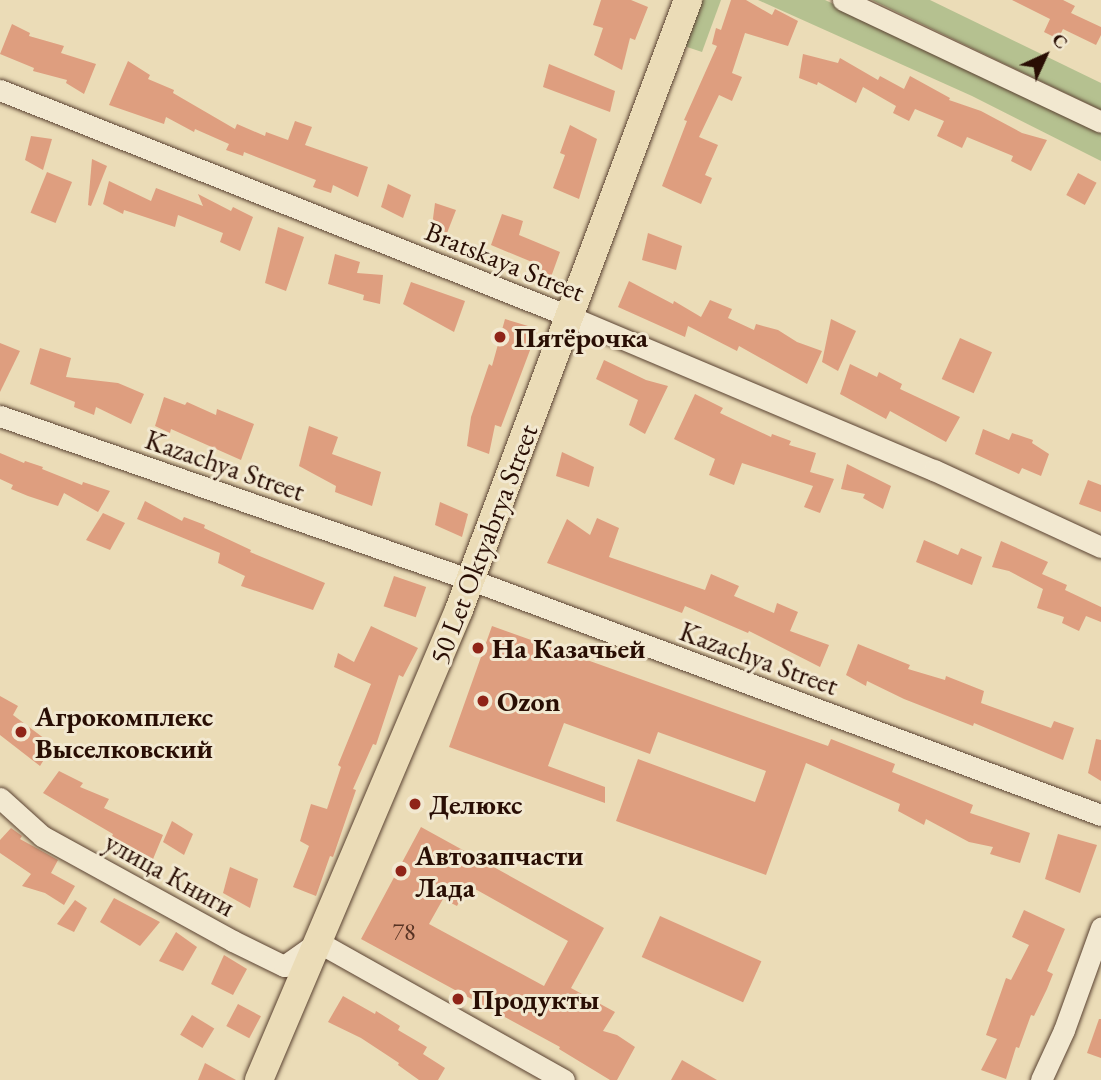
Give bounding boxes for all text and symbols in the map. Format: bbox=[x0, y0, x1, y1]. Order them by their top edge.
north arrow bbox=[1010, 21, 1080, 91]
text: С bbox=[1047, 27, 1074, 54]
street label: Bratskaya Street bbox=[420, 214, 590, 308]
place label: Пятёрочка bbox=[514, 320, 648, 354]
marker: Пятёрочка bbox=[492, 329, 508, 345]
street label: 50 Let Oktyabrya Street bbox=[422, 419, 544, 669]
street label: Kazachya Street bbox=[141, 422, 309, 508]
street label: Kazachya Street bbox=[675, 614, 843, 702]
place label: На Казачьей bbox=[492, 631, 645, 665]
marker: На Казачьей bbox=[470, 640, 486, 656]
place label: Ozon bbox=[497, 684, 560, 718]
marker: Ozon bbox=[475, 693, 491, 709]
place label: Агрокомплекс Выселковский bbox=[35, 699, 213, 765]
marker: Агрокомплекс Выселковский bbox=[13, 724, 29, 740]
place label: Делюкс bbox=[429, 787, 522, 821]
marker: Делюкс bbox=[407, 796, 423, 812]
street label: улица Книги bbox=[99, 825, 241, 923]
place label: Автозапчасти Лада bbox=[415, 838, 583, 904]
marker: Автозапчасти Лада bbox=[393, 863, 409, 879]
house number: 78 bbox=[392, 918, 416, 946]
place label: Продукты bbox=[472, 982, 599, 1016]
marker: Продукты bbox=[450, 991, 466, 1007]

